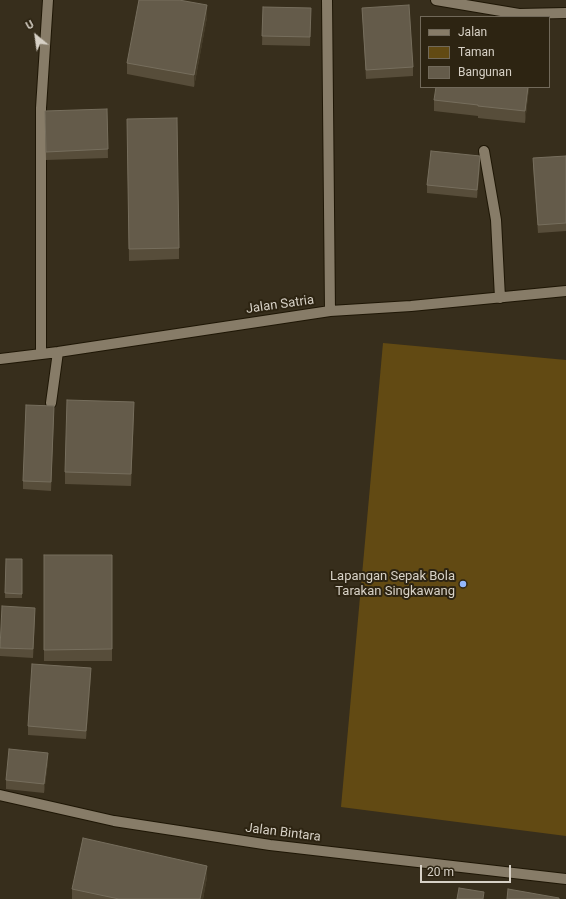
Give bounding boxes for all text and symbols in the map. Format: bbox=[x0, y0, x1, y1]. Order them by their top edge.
north arrow bbox=[16, 16, 56, 56]
legend bbox=[420, 16, 550, 88]
text: U bbox=[24, 18, 36, 33]
text: Jalan bbox=[458, 25, 487, 39]
text: Taman bbox=[458, 45, 495, 59]
text: Bangunan bbox=[458, 65, 512, 79]
street label: Jalan Satria bbox=[245, 293, 315, 317]
place label: Lapangan Sepak Bola Tarakan Singkawang bbox=[330, 569, 455, 600]
marker: Lapangan Sepak Bola Tarakan Singkawang bbox=[458, 579, 468, 589]
street label: Jalan Bintara bbox=[244, 821, 322, 845]
scale bar bbox=[422, 857, 513, 883]
text: 20 m bbox=[427, 865, 454, 879]

